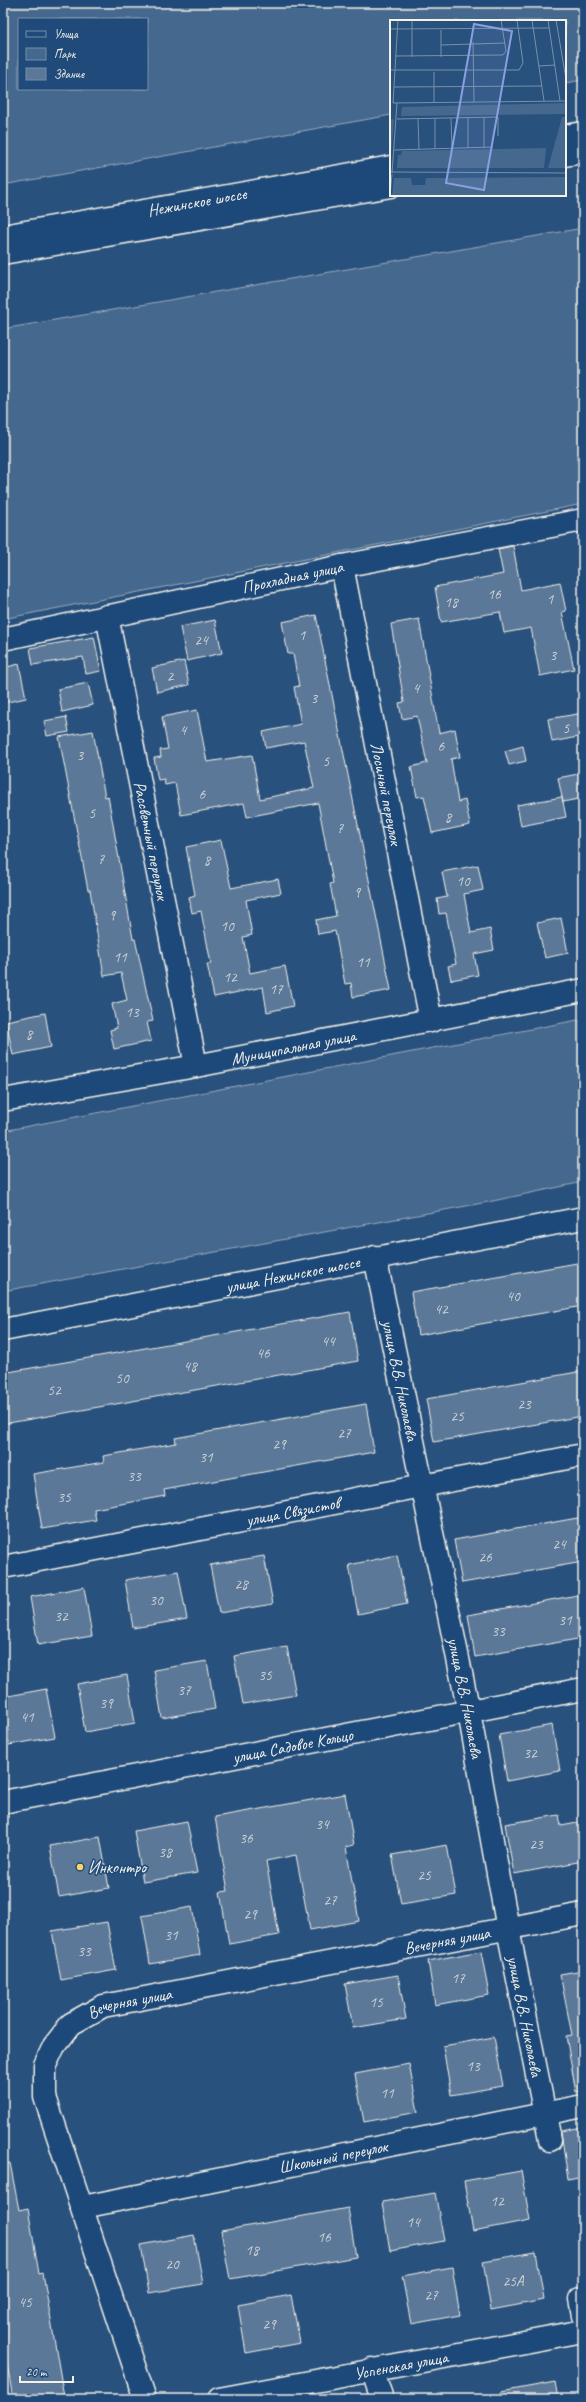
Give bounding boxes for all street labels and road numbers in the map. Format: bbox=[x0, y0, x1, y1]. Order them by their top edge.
street label: Нежинское шоссе bbox=[146, 182, 249, 221]
street label: Прохладная улица bbox=[240, 555, 346, 598]
street label: Лосиный переулок bbox=[366, 741, 407, 848]
street label: Рассветный переулок bbox=[129, 780, 174, 903]
street label: Муниципальная улица bbox=[229, 1024, 359, 1069]
street label: улица Нежинское шоссе bbox=[223, 1251, 363, 1297]
street label: улица В.В. Николаева bbox=[378, 1317, 423, 1444]
street label: улица Связистов bbox=[243, 1491, 345, 1531]
street label: улица В.В. Николаева bbox=[443, 1635, 488, 1761]
street label: улица Садовое Кольцо bbox=[229, 1723, 356, 1768]
street label: Вечерняя улица bbox=[402, 1921, 493, 1959]
street label: улица В.В. Николаева bbox=[503, 1953, 548, 2080]
street label: Вечерняя улица bbox=[83, 1982, 175, 2024]
street label: Школьный переулок bbox=[277, 2135, 391, 2178]
street label: Успенская улица bbox=[352, 2346, 451, 2384]

